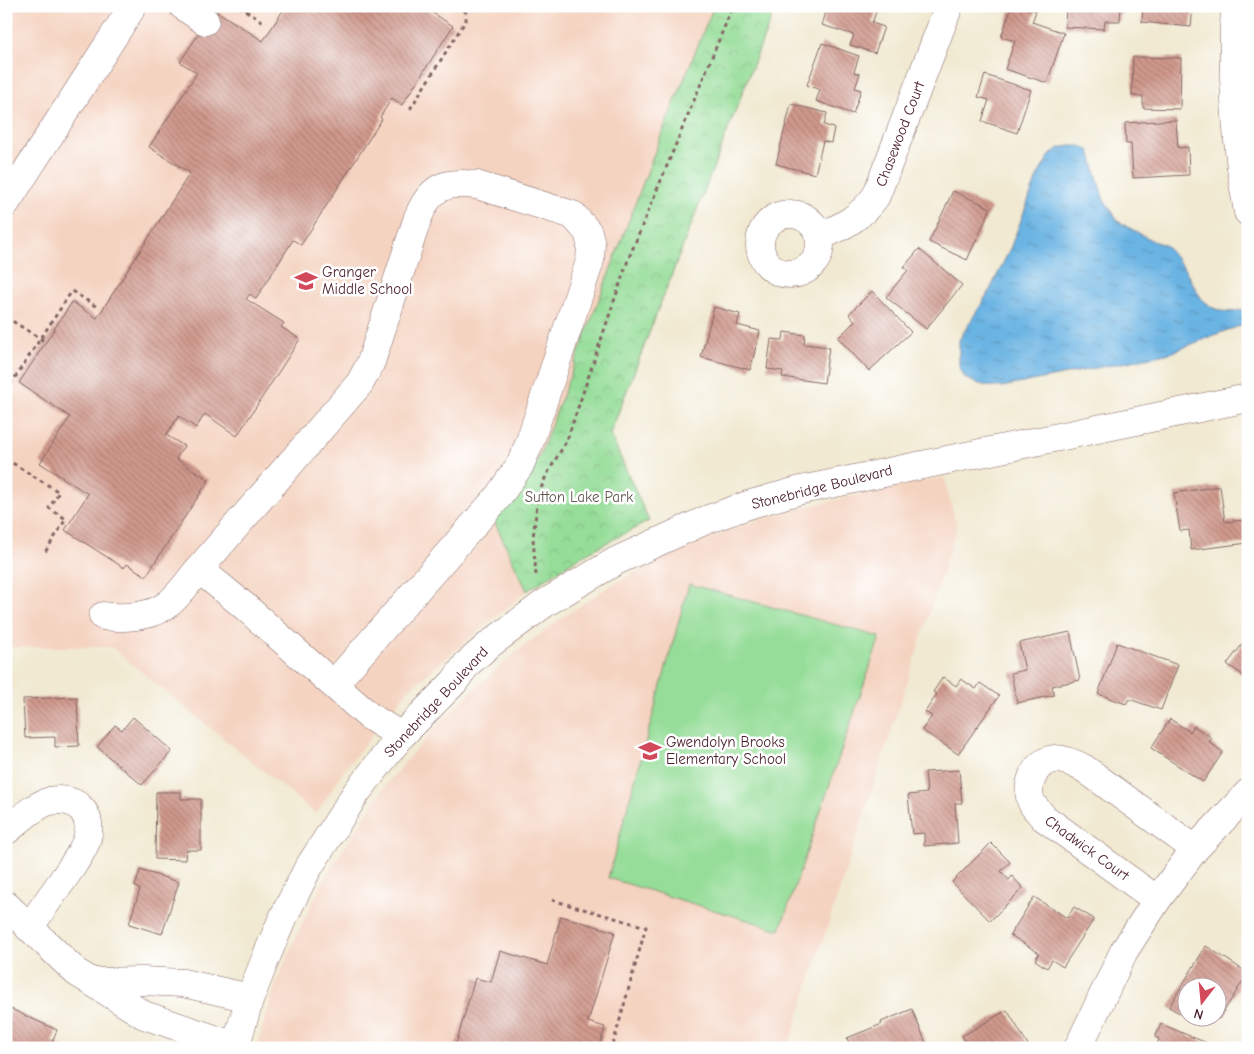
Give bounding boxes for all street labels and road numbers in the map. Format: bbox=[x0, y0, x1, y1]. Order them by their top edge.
street label: Chasewood Court bbox=[872, 78, 929, 189]
street label: Stonebridge Boulevard bbox=[750, 461, 894, 513]
street label: Stonebridge Boulevard bbox=[380, 643, 492, 761]
street label: Chadwick Court bbox=[1041, 811, 1133, 885]

